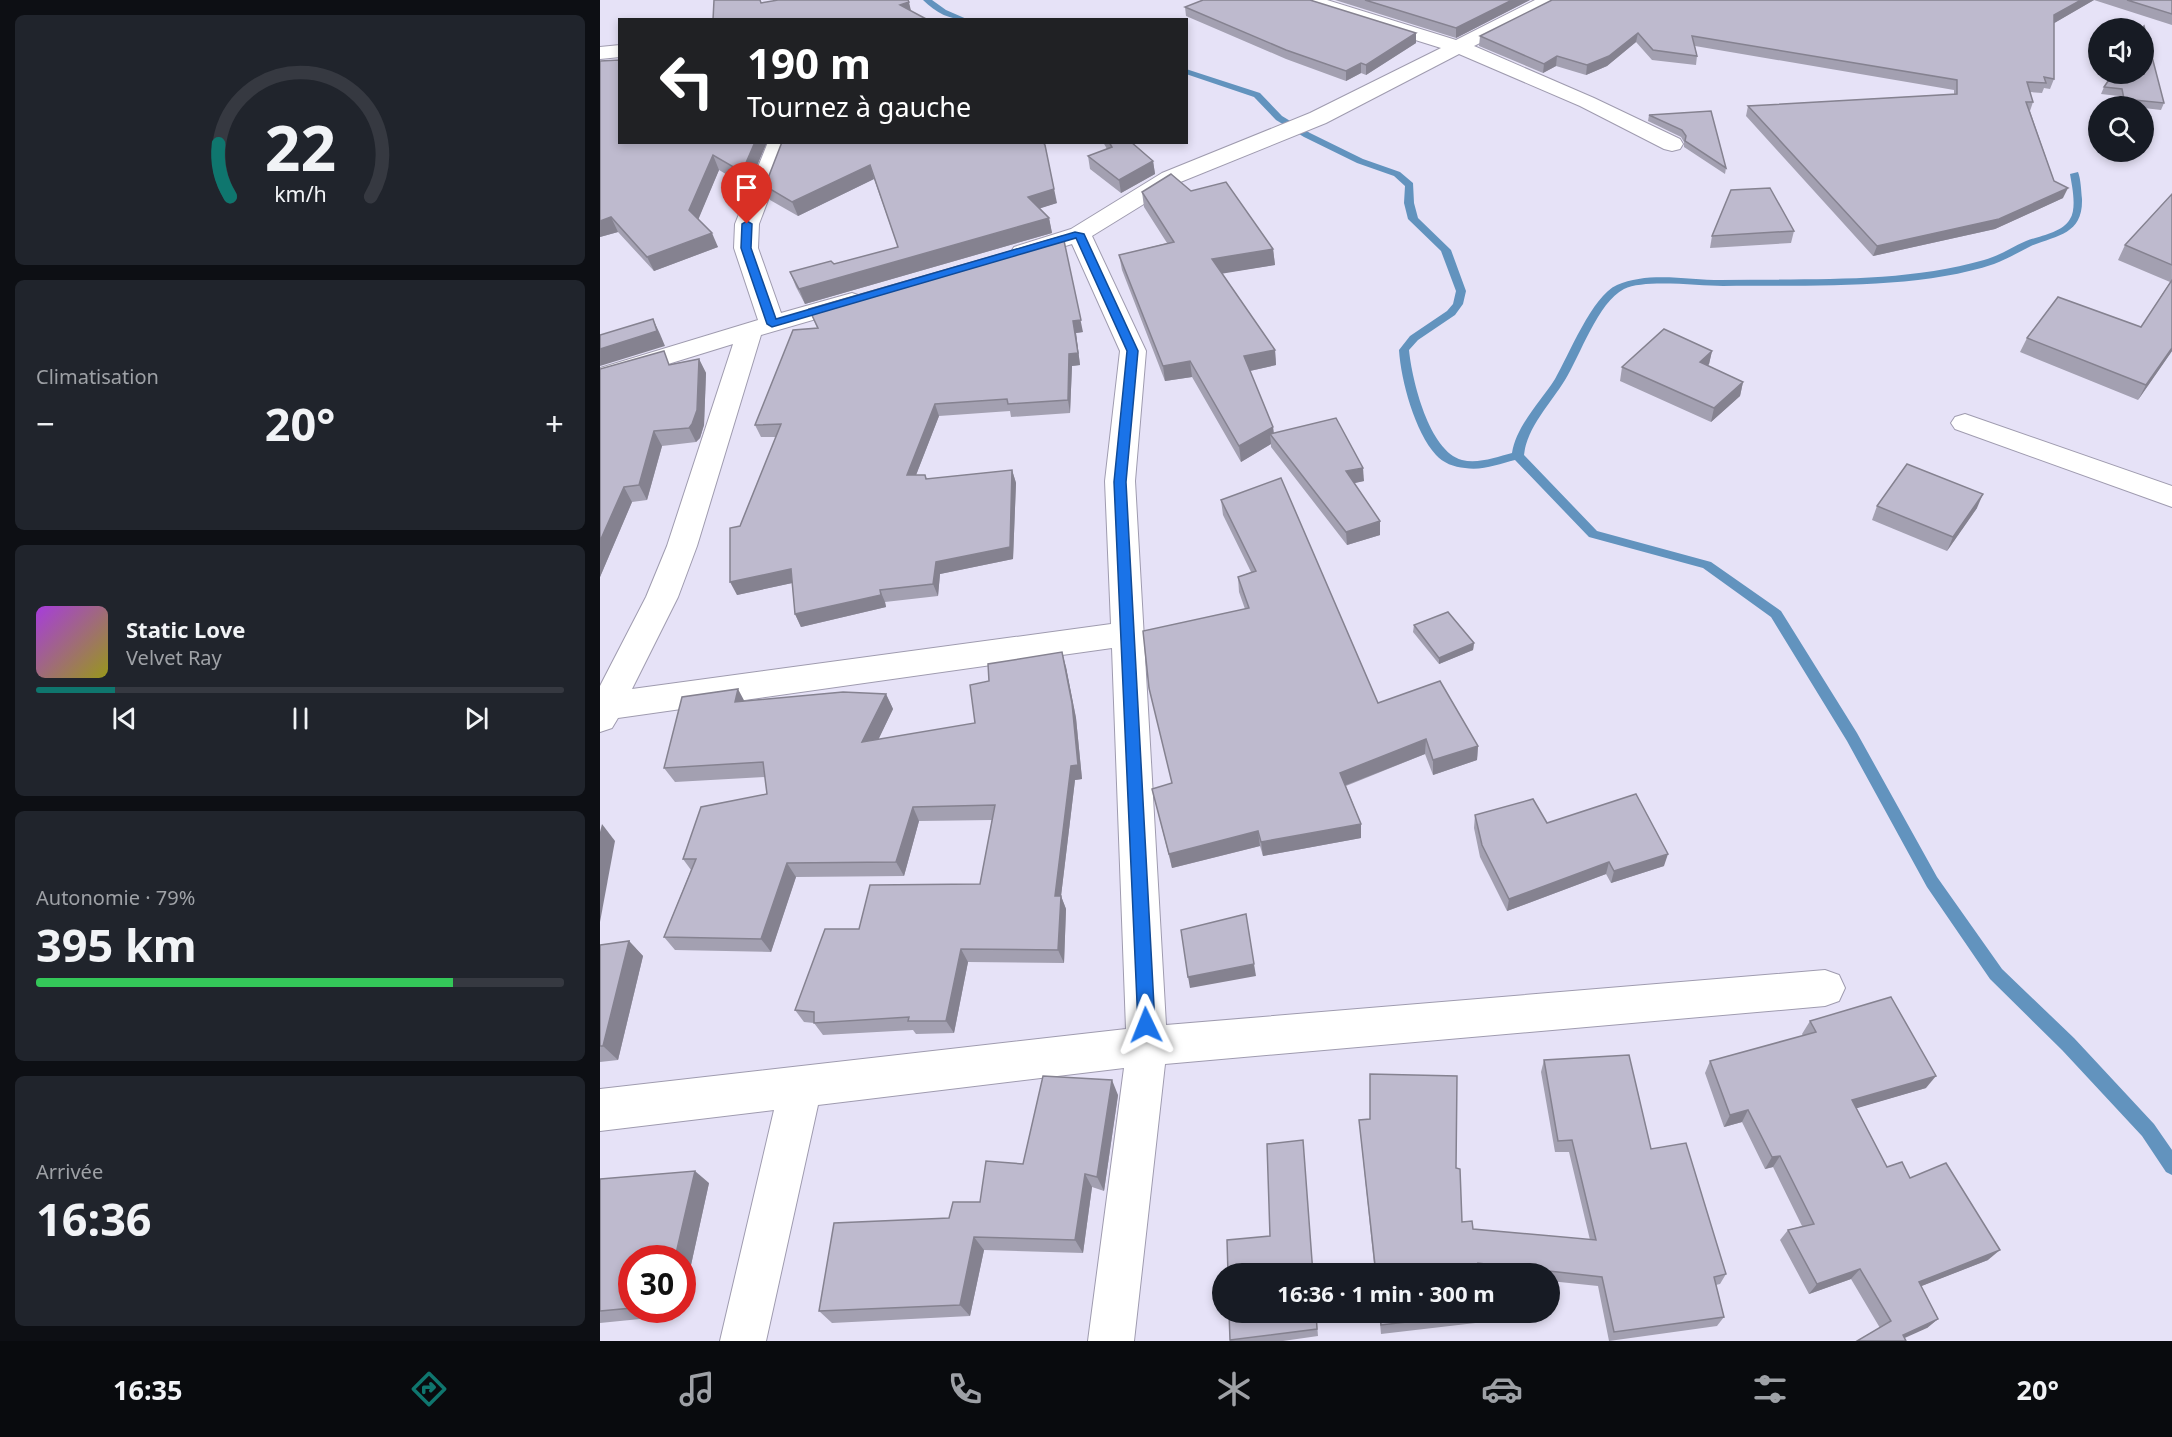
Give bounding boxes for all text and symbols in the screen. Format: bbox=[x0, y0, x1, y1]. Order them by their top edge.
map controls bbox=[2088, 18, 2154, 162]
button: sound bbox=[2088, 18, 2154, 84]
text: 190 m bbox=[747, 34, 871, 91]
icon: left bbox=[648, 42, 726, 120]
text: Tournez à gauche bbox=[747, 88, 971, 125]
button: search bbox=[2088, 96, 2154, 162]
text: 22 bbox=[264, 104, 336, 189]
pin bbox=[721, 162, 772, 224]
icon: arrive bbox=[730, 171, 763, 204]
text: km/h bbox=[274, 179, 326, 208]
text: Climatisation bbox=[36, 363, 159, 390]
text: 20° bbox=[265, 393, 335, 454]
text: − bbox=[36, 401, 55, 446]
text: + bbox=[545, 401, 564, 446]
text: Static Love bbox=[126, 614, 245, 644]
text: Velvet Ray bbox=[126, 644, 222, 671]
icon: previous bbox=[108, 702, 141, 735]
icon: pause bbox=[284, 702, 317, 735]
icon: next bbox=[460, 702, 493, 735]
text: Autonomie · 79% bbox=[36, 884, 195, 911]
text: 395 km bbox=[36, 914, 197, 975]
position arrow bbox=[1114, 993, 1178, 1057]
text: Arrivée bbox=[36, 1158, 103, 1185]
text: 16:36 bbox=[36, 1188, 152, 1249]
speed limit sign: 30 bbox=[618, 1245, 696, 1323]
text: 16:36 · 1 min · 300 m bbox=[1277, 1278, 1495, 1308]
icon: directions bbox=[408, 1368, 450, 1410]
icon: music bbox=[676, 1368, 718, 1410]
icon: phone bbox=[944, 1368, 986, 1410]
icon: climate bbox=[1213, 1368, 1255, 1410]
icon: car bbox=[1481, 1368, 1523, 1410]
icon: filters bbox=[1749, 1368, 1791, 1410]
text: 16:35 bbox=[113, 1371, 182, 1408]
text: 20° bbox=[2017, 1371, 2059, 1408]

